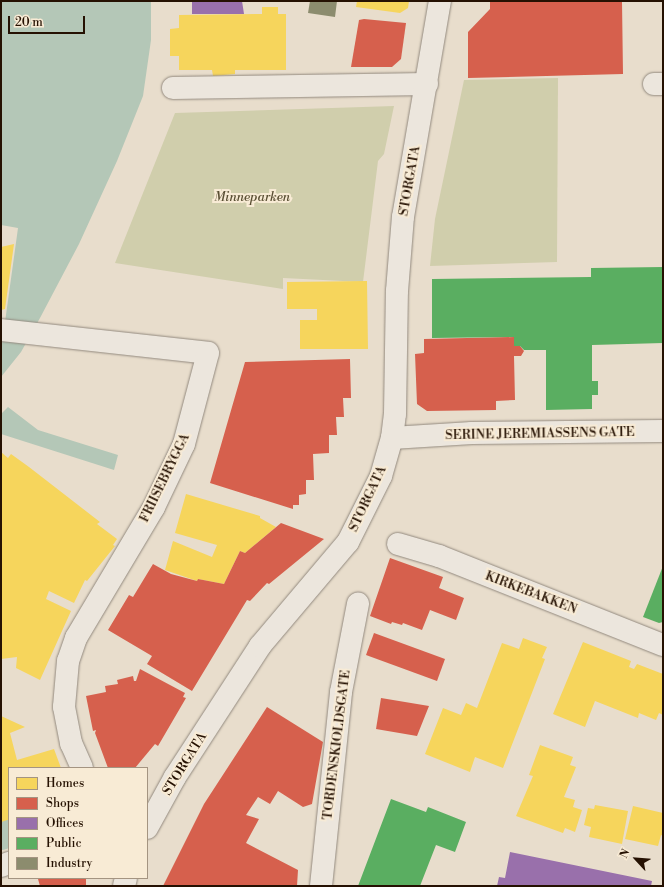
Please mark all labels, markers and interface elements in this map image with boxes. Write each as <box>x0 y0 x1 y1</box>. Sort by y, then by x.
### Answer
scale bar <box>10 8 87 34</box>
text: 20 m <box>15 15 43 30</box>
street label: STORGATA <box>396 145 424 217</box>
park label: Minneparken <box>214 189 290 205</box>
street label: SERINE JEREMIASSENS GATE <box>445 425 635 443</box>
street label: FRIISEBRYGGA <box>137 431 193 525</box>
street label: STORGATA <box>346 464 390 534</box>
street label: KIRKEBAKKEN <box>483 568 579 618</box>
street label: TORDENSKIOLDSGATE <box>320 669 354 821</box>
street label: STORGATA <box>160 730 210 798</box>
legend <box>8 767 148 879</box>
text: Homes <box>46 776 84 791</box>
text: Shops <box>46 796 79 811</box>
text: Offices <box>46 816 84 831</box>
text: Public <box>46 836 82 851</box>
north arrow <box>616 839 656 879</box>
text: N <box>617 847 633 861</box>
text: Industry <box>46 856 92 871</box>

